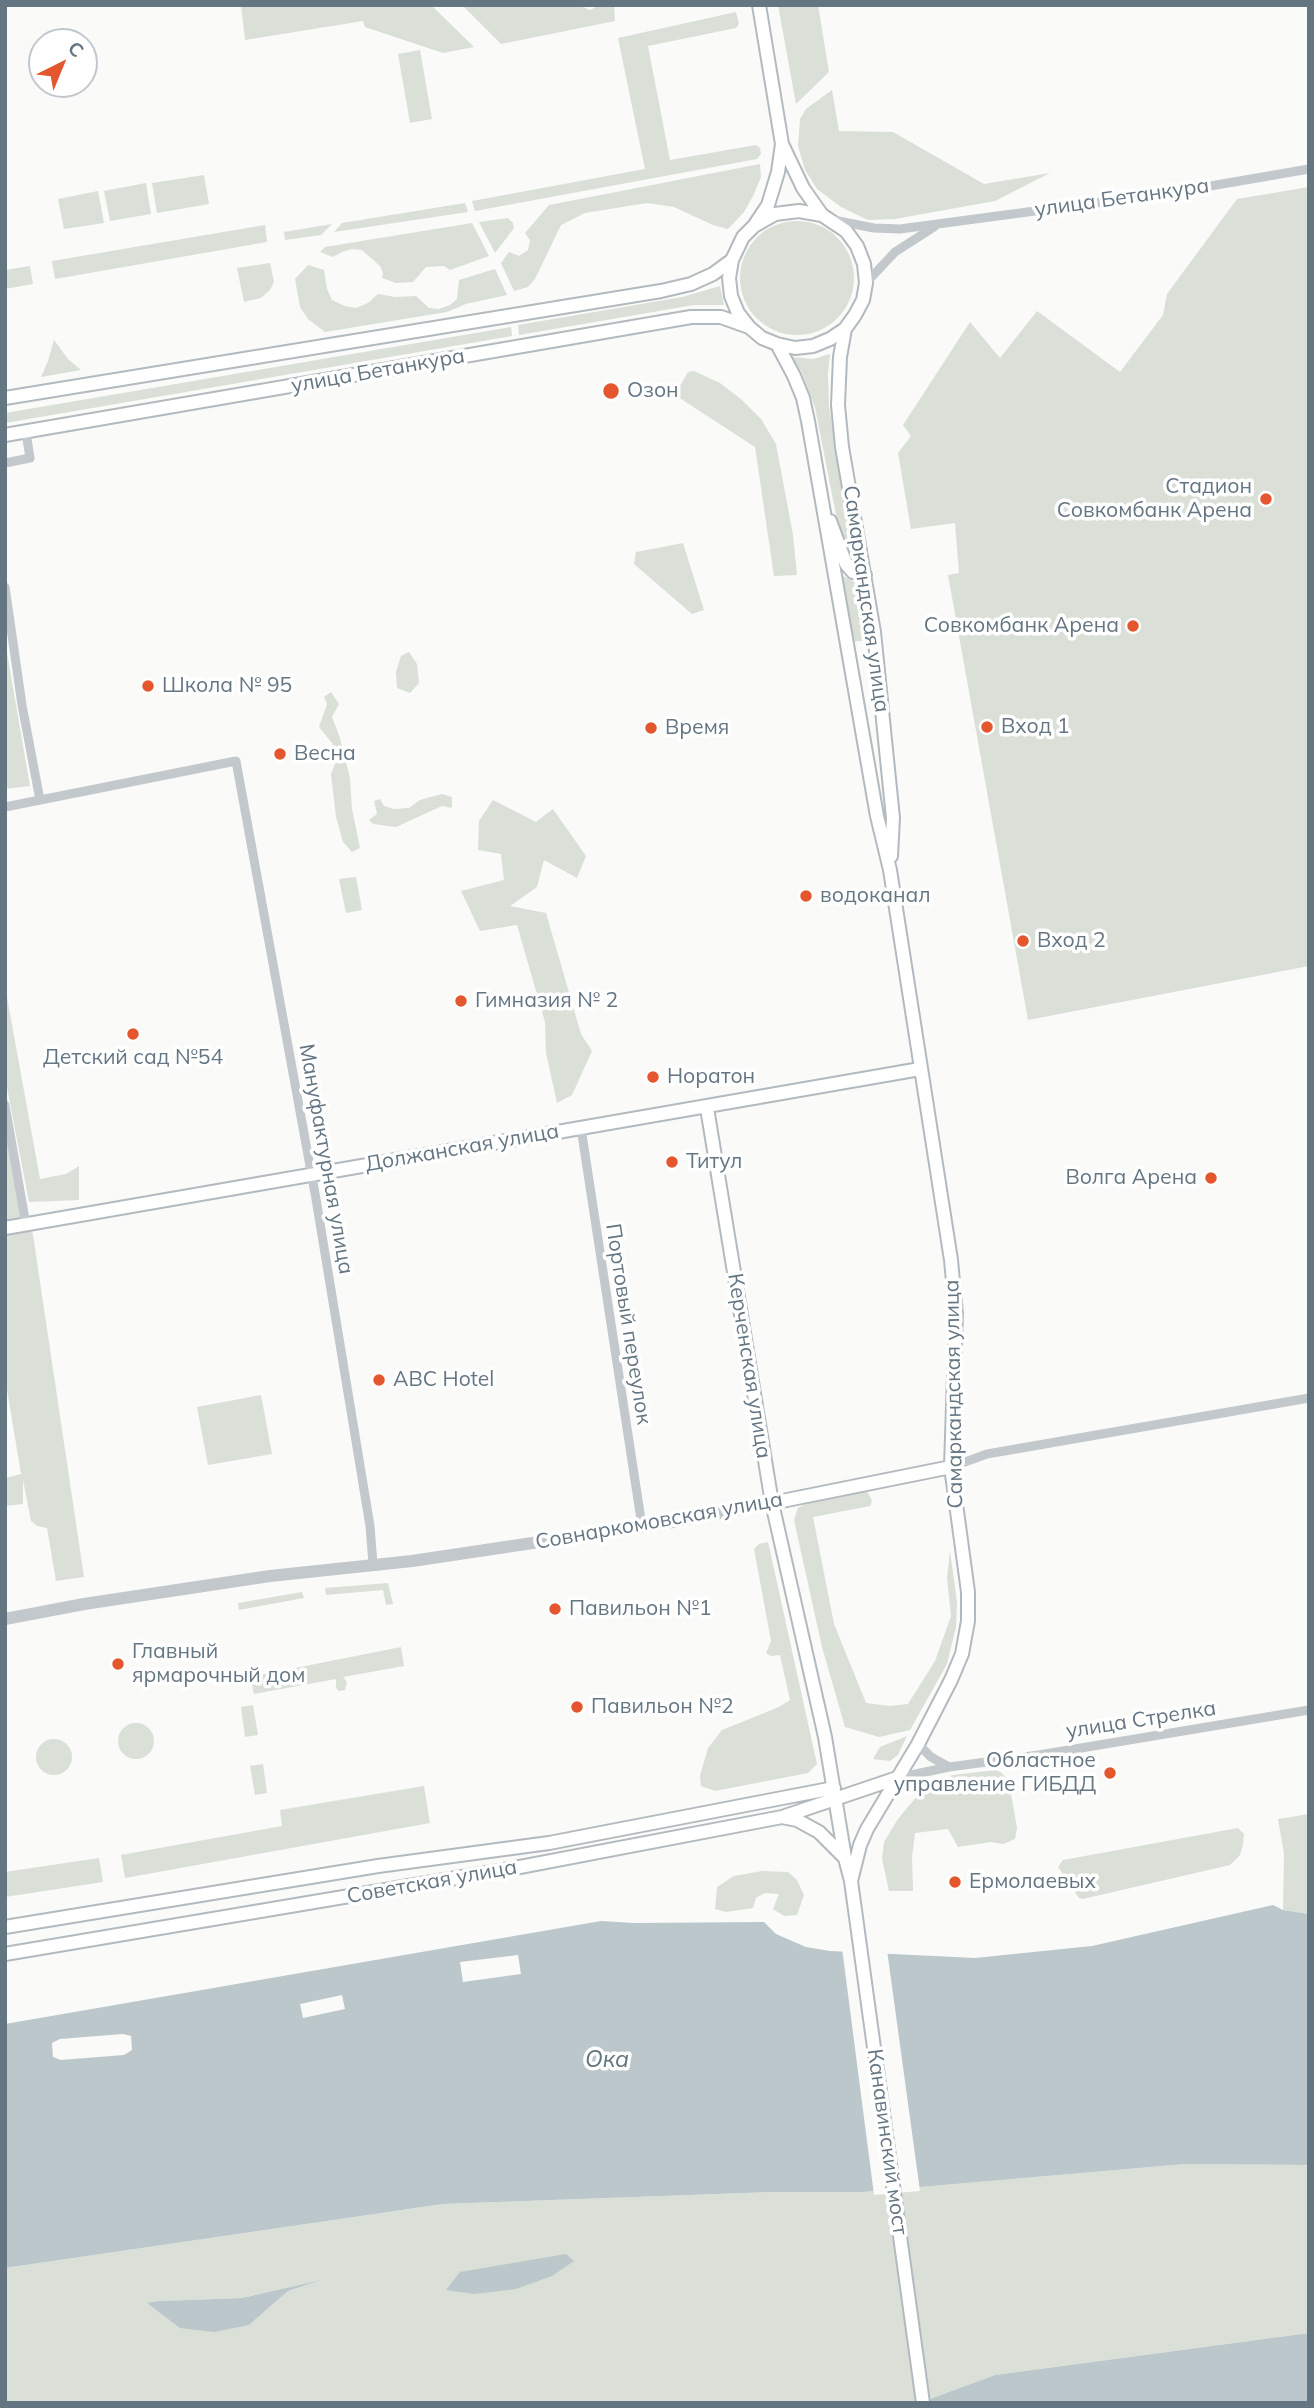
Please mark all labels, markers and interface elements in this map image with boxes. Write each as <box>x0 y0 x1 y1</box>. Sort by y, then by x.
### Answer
north arrow <box>28 28 98 98</box>
text: С <box>63 36 89 62</box>
street label: улица Бетанкура <box>1033 173 1211 223</box>
street label: улица Бетанкура <box>289 343 467 399</box>
place label: Озон <box>627 378 679 404</box>
marker: Озон <box>601 381 621 401</box>
place label: Стадион Совкомбанк Арена <box>1057 474 1252 524</box>
street label: Самаркандская улица <box>838 484 894 714</box>
marker: Стадион Совкомбанк Арена <box>1258 491 1274 507</box>
place label: Совкомбанк Арена <box>924 613 1119 639</box>
marker: Совкомбанк Арена <box>1125 618 1141 634</box>
place label: Школа № 95 <box>162 673 292 699</box>
marker: Школа № 95 <box>140 678 156 694</box>
place label: Вход 1 <box>1001 714 1070 740</box>
place label: Время <box>665 715 729 741</box>
marker: Вход 1 <box>979 719 995 735</box>
marker: Время <box>643 720 659 736</box>
place label: Весна <box>294 741 356 767</box>
marker: Весна <box>272 746 288 762</box>
place label: водоканал <box>820 883 931 909</box>
marker: водоканал <box>798 888 814 904</box>
place label: Вход 2 <box>1037 928 1106 954</box>
marker: Вход 2 <box>1015 933 1031 949</box>
place label: Гимназия № 2 <box>475 988 618 1014</box>
marker: Гимназия № 2 <box>453 993 469 1009</box>
marker: Детский сад №54 <box>125 1026 141 1042</box>
street label: Мануфактурная улица <box>293 1042 359 1276</box>
place label: Детский сад №54 <box>43 1045 223 1071</box>
place label: Норатон <box>667 1064 755 1090</box>
marker: Норатон <box>645 1069 661 1085</box>
street label: Должанская улица <box>363 1119 561 1177</box>
place label: Титул <box>686 1149 742 1175</box>
marker: Титул <box>664 1154 680 1170</box>
place label: Волга Арена <box>1066 1165 1197 1191</box>
marker: Волга Арена <box>1203 1170 1219 1186</box>
street label: Портовый переулок <box>600 1222 656 1426</box>
street label: Керченская улица <box>722 1272 776 1460</box>
street label: Самаркандская улица <box>939 1279 969 1509</box>
place label: ABC Hotel <box>393 1367 494 1393</box>
marker: ABC Hotel <box>371 1372 387 1388</box>
street label: Совнаркомовская улица <box>533 1487 785 1555</box>
place label: Павильон №1 <box>569 1596 712 1622</box>
marker: Павильон №1 <box>547 1601 563 1617</box>
place label: Главный ярмарочный дом <box>132 1639 305 1689</box>
marker: Главный ярмарочный дом <box>110 1656 126 1672</box>
place label: Павильон №2 <box>591 1694 734 1720</box>
street label: улица Стрелка <box>1064 1696 1218 1744</box>
marker: Павильон №2 <box>569 1699 585 1715</box>
place label: Областное управление ГИБДД <box>894 1748 1096 1798</box>
marker: Областное управление ГИБДД <box>1102 1765 1118 1781</box>
street label: Советская улица <box>345 1855 519 1909</box>
place label: Ермолаевых <box>969 1869 1096 1895</box>
marker: Ермолаевых <box>947 1874 963 1890</box>
water label: Ока <box>585 2046 629 2074</box>
street label: Канавинский мост <box>861 2047 913 2237</box>

